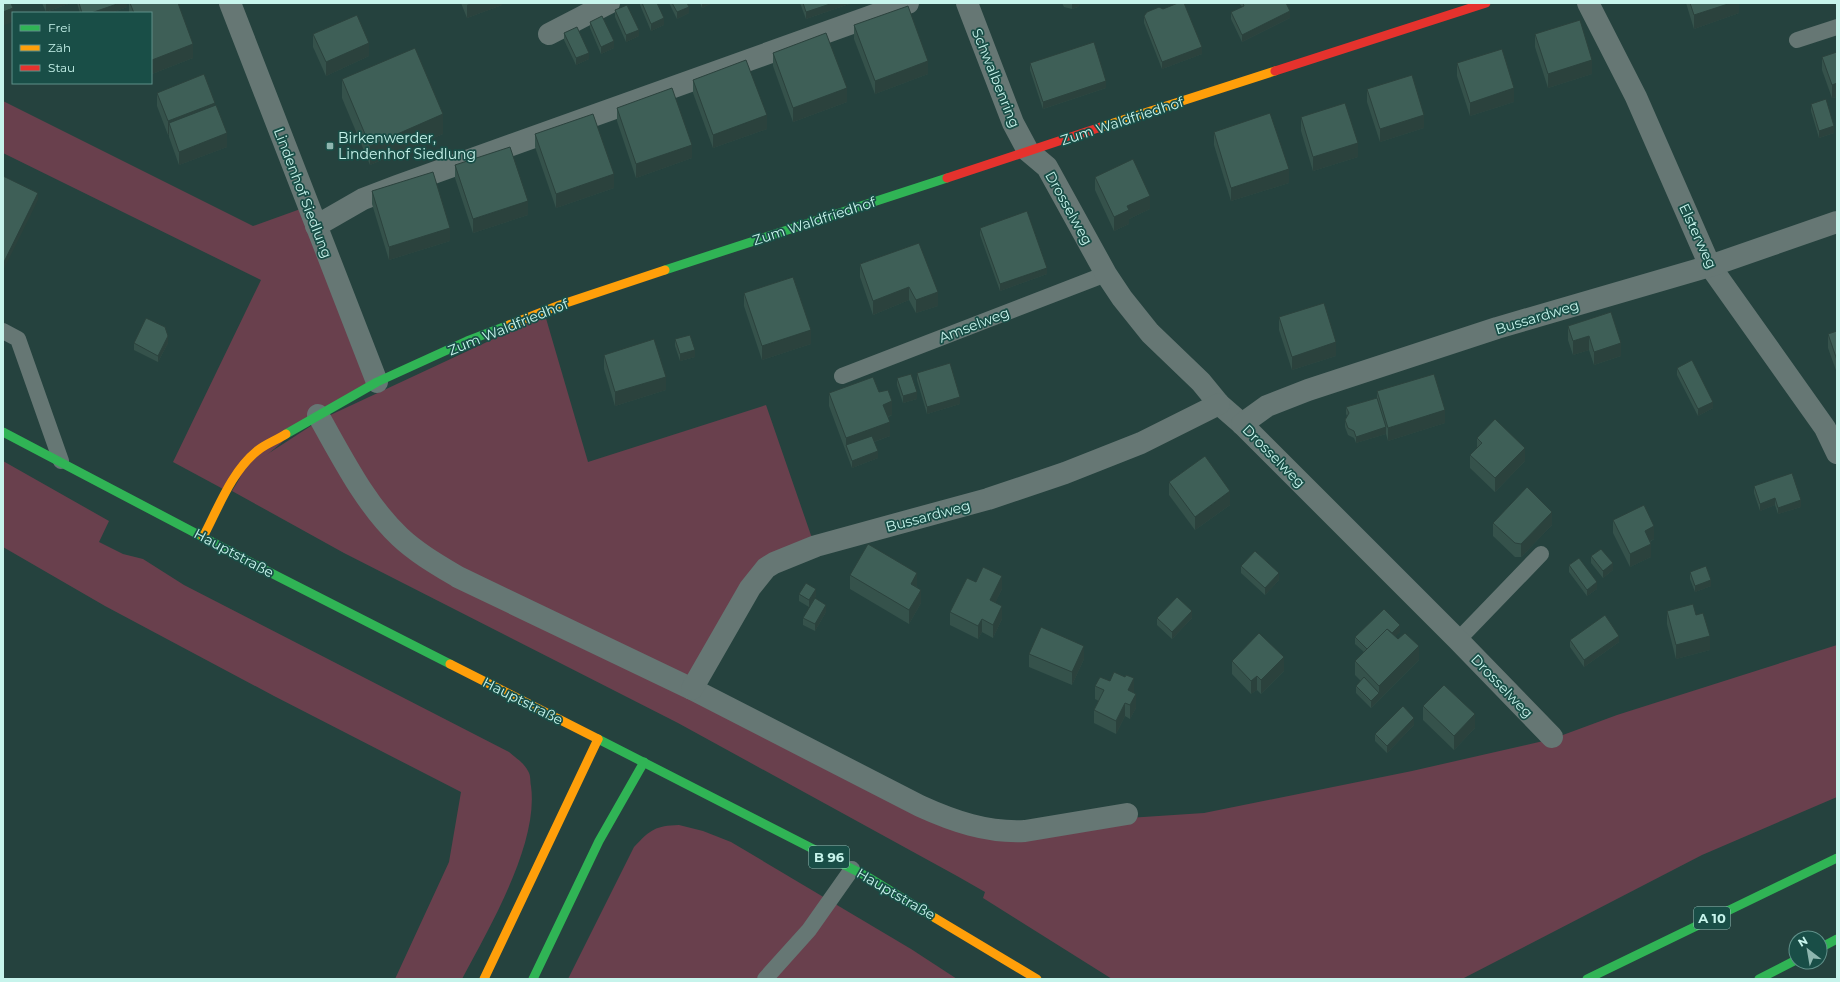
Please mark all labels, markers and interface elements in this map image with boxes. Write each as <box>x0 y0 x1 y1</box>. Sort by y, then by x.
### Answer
legend <box>12 12 152 84</box>
text: Frei <box>48 20 71 35</box>
street label: Schwalbenring <box>968 26 1024 130</box>
text: Zäh <box>48 40 71 55</box>
text: Stau <box>48 60 75 75</box>
street label: Zum Waldfriedhof <box>1058 92 1187 149</box>
street label: Lindenhof Siedlung <box>270 125 336 261</box>
place label: Birkenwerder, Lindenhof Siedlung <box>338 129 476 163</box>
marker: Birkenwerder, Lindenhof Siedlung <box>325 141 335 151</box>
street label: Drosselweg <box>1041 168 1097 248</box>
street label: Zum Waldfriedhof <box>750 192 879 249</box>
street label: Elsterweg <box>1675 201 1721 271</box>
street label: Zum Waldfriedhof <box>445 294 572 359</box>
street label: Bussardweg <box>1493 296 1581 338</box>
street label: Amselweg <box>936 303 1012 347</box>
street label: Drosselweg <box>1239 421 1309 491</box>
street label: Bussardweg <box>884 496 972 536</box>
street label: Hauptstraße <box>191 524 277 582</box>
street label: Drosselweg <box>1467 650 1537 722</box>
street label: Hauptstraße <box>480 673 566 729</box>
road number: B 96 <box>809 846 849 868</box>
street label: Hauptstraße <box>853 864 939 924</box>
road number: A 10 <box>1694 907 1730 929</box>
north arrow <box>1788 930 1828 970</box>
text: N <box>1795 933 1810 950</box>

